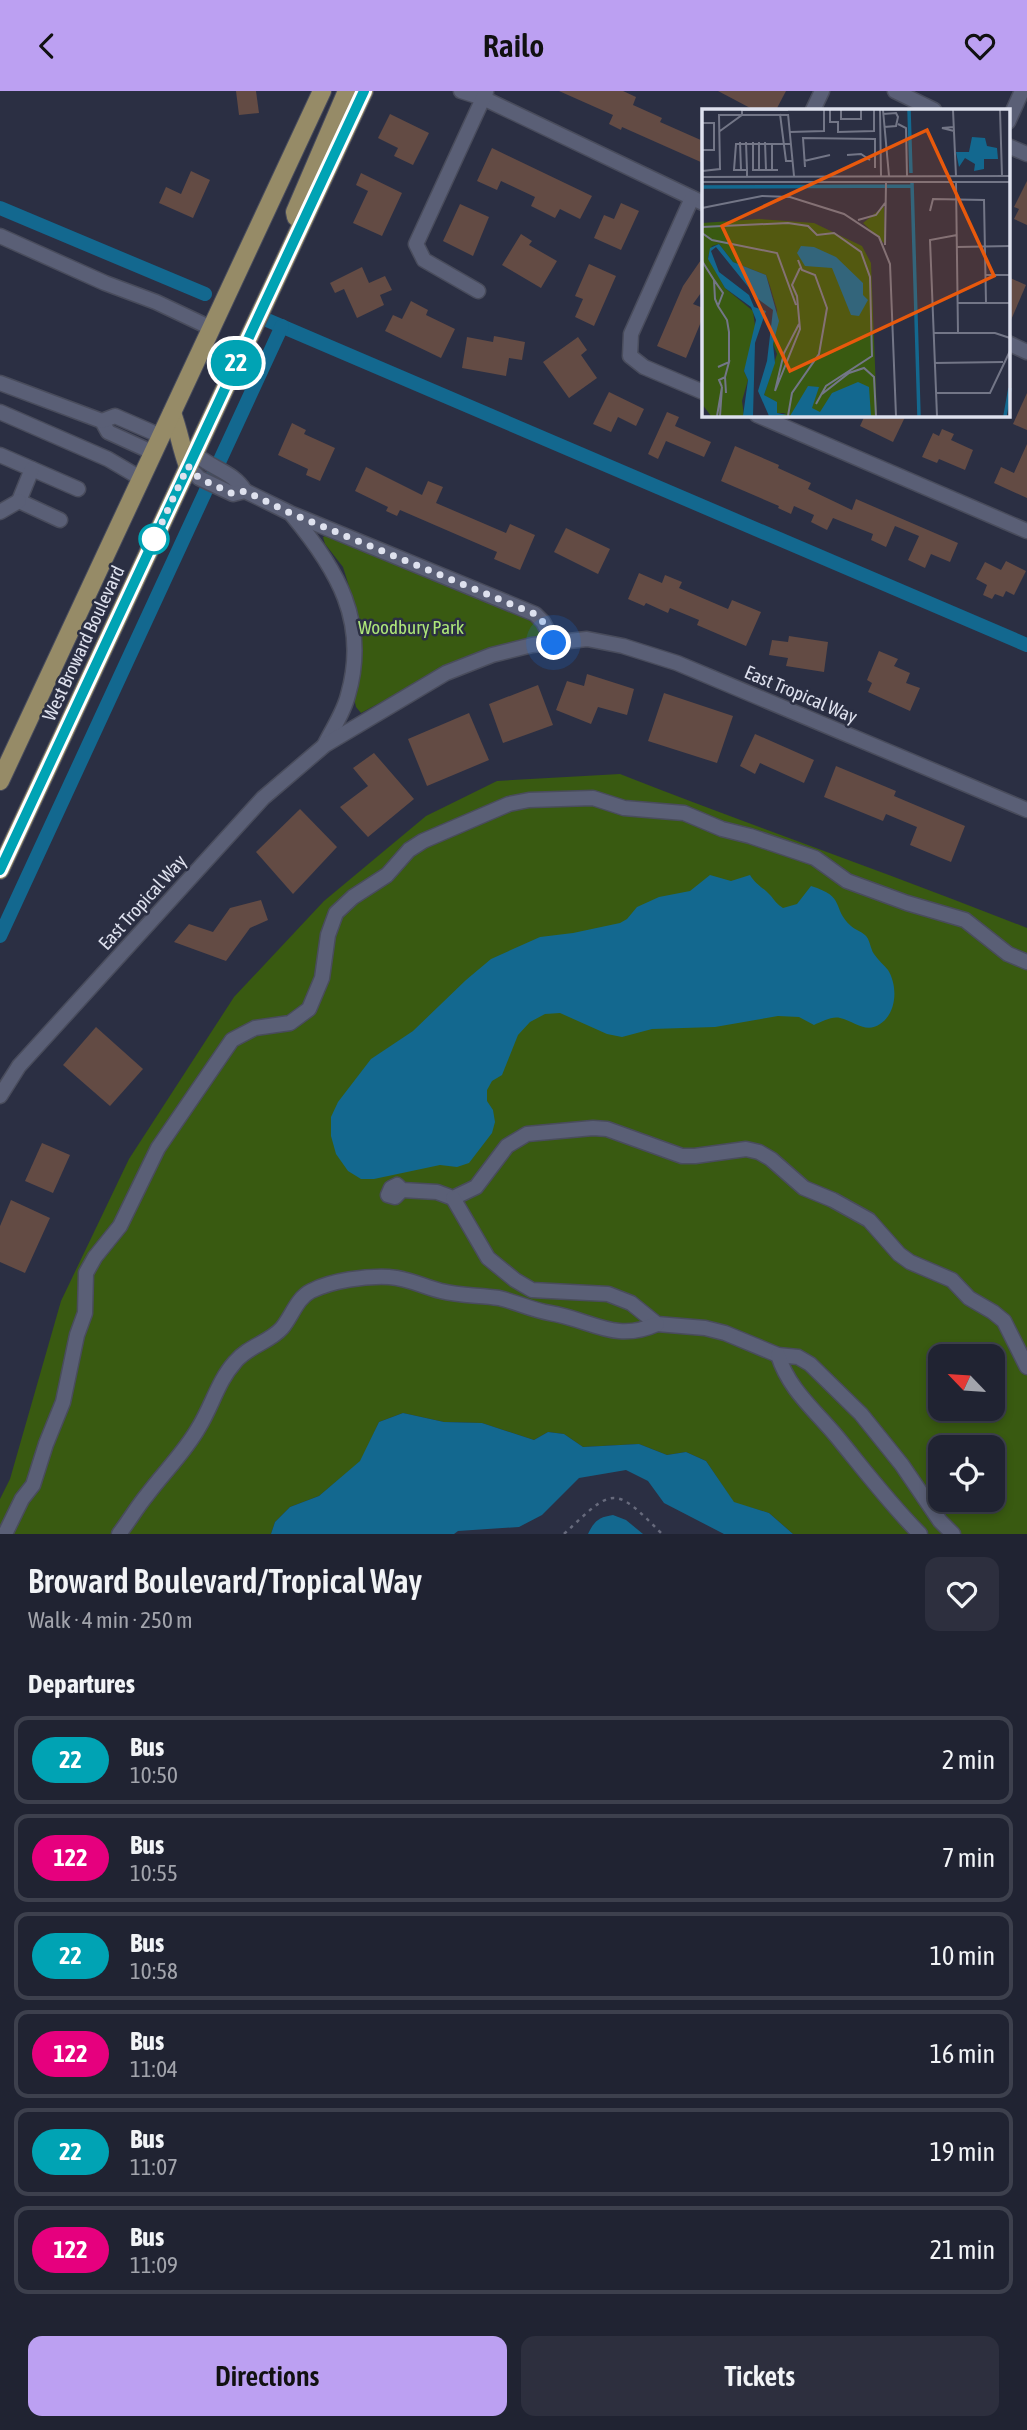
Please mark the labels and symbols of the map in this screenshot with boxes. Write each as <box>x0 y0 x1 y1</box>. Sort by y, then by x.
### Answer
inset map <box>702 109 1010 417</box>
line badge: 22 <box>204 340 268 386</box>
unlabelled marker <box>139 524 169 554</box>
street label: West Broward Boulevard <box>37 562 129 724</box>
park label: Woodbury Park <box>358 616 465 638</box>
your location <box>536 625 571 660</box>
street label: East Tropical Way <box>741 660 861 728</box>
street label: East Tropical Way <box>94 850 190 954</box>
north arrow <box>928 1344 1004 1421</box>

